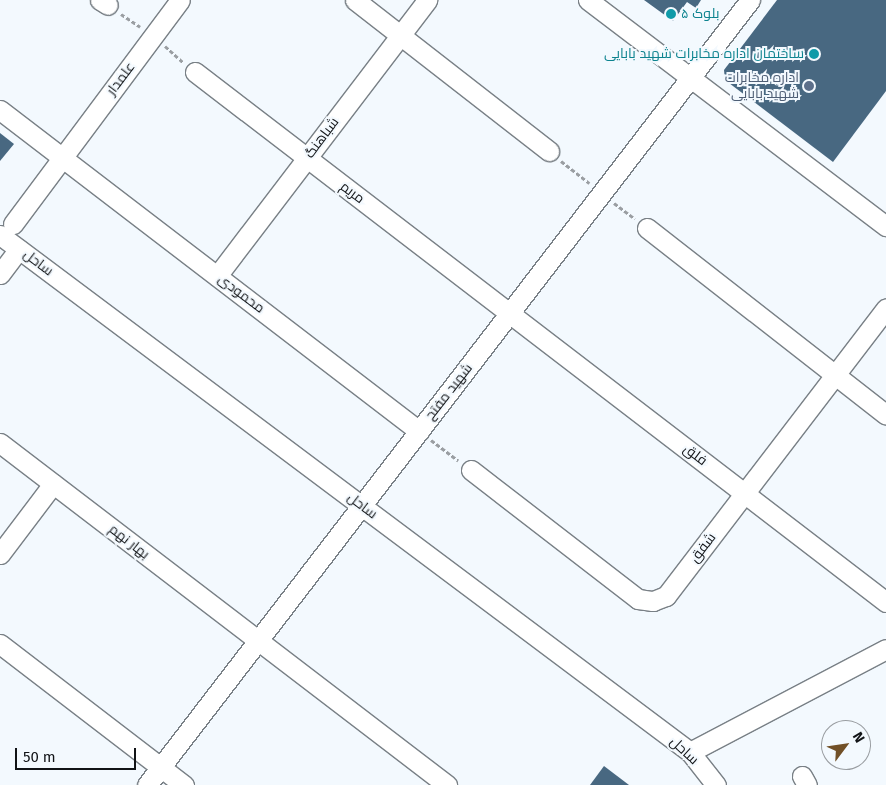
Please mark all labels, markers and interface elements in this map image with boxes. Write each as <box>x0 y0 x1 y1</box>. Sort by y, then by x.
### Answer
place label: بلوک ۵ <box>681 6 719 22</box>
marker: بلوک ۵ <box>665 8 677 20</box>
place label: ساختمان اداره مخابرات شهید بابایی <box>604 46 804 62</box>
marker: ساختمان اداره مخابرات شهید بابایی <box>808 48 820 60</box>
street label: علمدار <box>103 59 139 99</box>
place label: اداره مخابرات شهید بابایی <box>725 70 799 102</box>
marker: اداره مخابرات شهید بابایی <box>803 80 815 92</box>
street label: شباهنگ <box>301 114 343 162</box>
street label: مریم <box>337 178 367 208</box>
street label: ساحل <box>20 246 56 280</box>
street label: محمودی <box>214 271 268 317</box>
street label: شهید مفتح <box>422 360 476 424</box>
street label: فلق <box>680 441 710 469</box>
street label: ساحل <box>344 489 380 523</box>
street label: بهار نهم <box>105 521 153 563</box>
street label: شفق <box>686 530 720 566</box>
north arrow <box>821 720 871 770</box>
text: N <box>849 729 868 746</box>
street label: ساحل <box>666 734 702 768</box>
scale bar <box>18 738 139 770</box>
text: 50 m <box>23 748 56 766</box>

